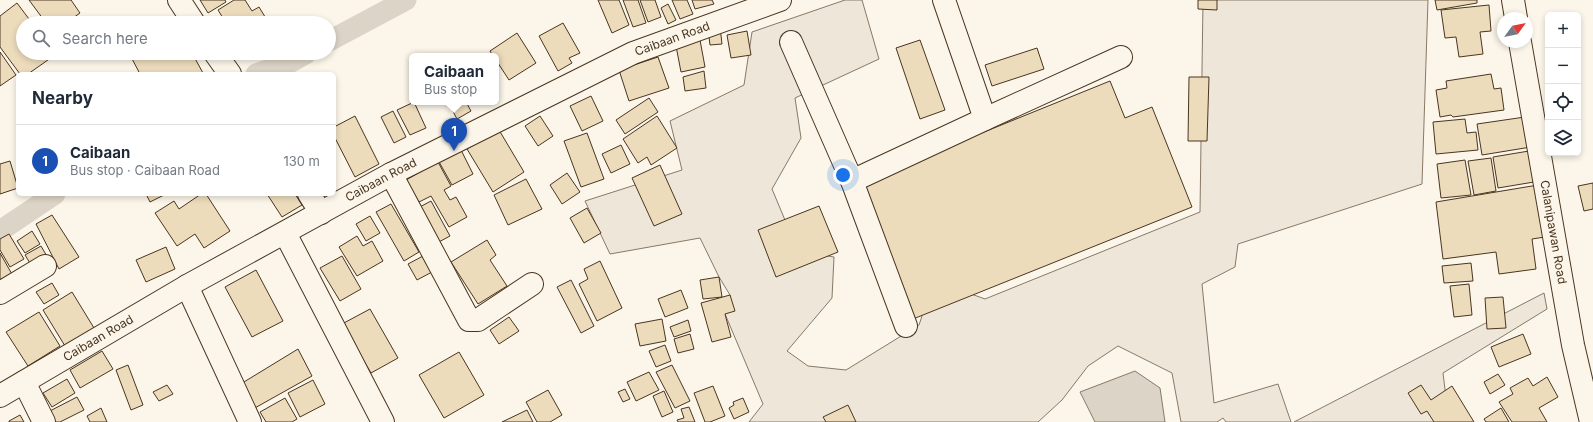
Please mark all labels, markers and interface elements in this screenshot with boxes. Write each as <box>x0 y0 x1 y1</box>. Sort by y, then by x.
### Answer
north arrow <box>1497 12 1533 48</box>
map controls <box>1545 12 1581 156</box>
button: + <box>1545 12 1581 48</box>
search box <box>16 16 336 60</box>
street label: Caibaan Road <box>632 18 712 59</box>
icon: search <box>30 27 52 49</box>
text: Search here <box>62 29 148 48</box>
button: − <box>1545 48 1581 84</box>
popup <box>409 53 499 105</box>
text: Caibaan <box>424 62 484 81</box>
text: Bus stop <box>424 81 477 97</box>
button: locate <box>1545 84 1581 120</box>
text: Nearby <box>32 88 93 108</box>
pin: 1 <box>441 118 467 151</box>
button: layers <box>1545 120 1581 156</box>
text: Caibaan <box>70 143 130 162</box>
text: 1 <box>42 153 48 169</box>
text: 130 m <box>283 153 320 169</box>
street label: Caibaan Road <box>342 154 419 205</box>
text: Bus stop · Caibaan Road <box>70 162 220 178</box>
your location <box>833 165 853 185</box>
street label: Calanipawan Road <box>1537 179 1570 285</box>
street label: Caibaan Road <box>60 311 136 364</box>

